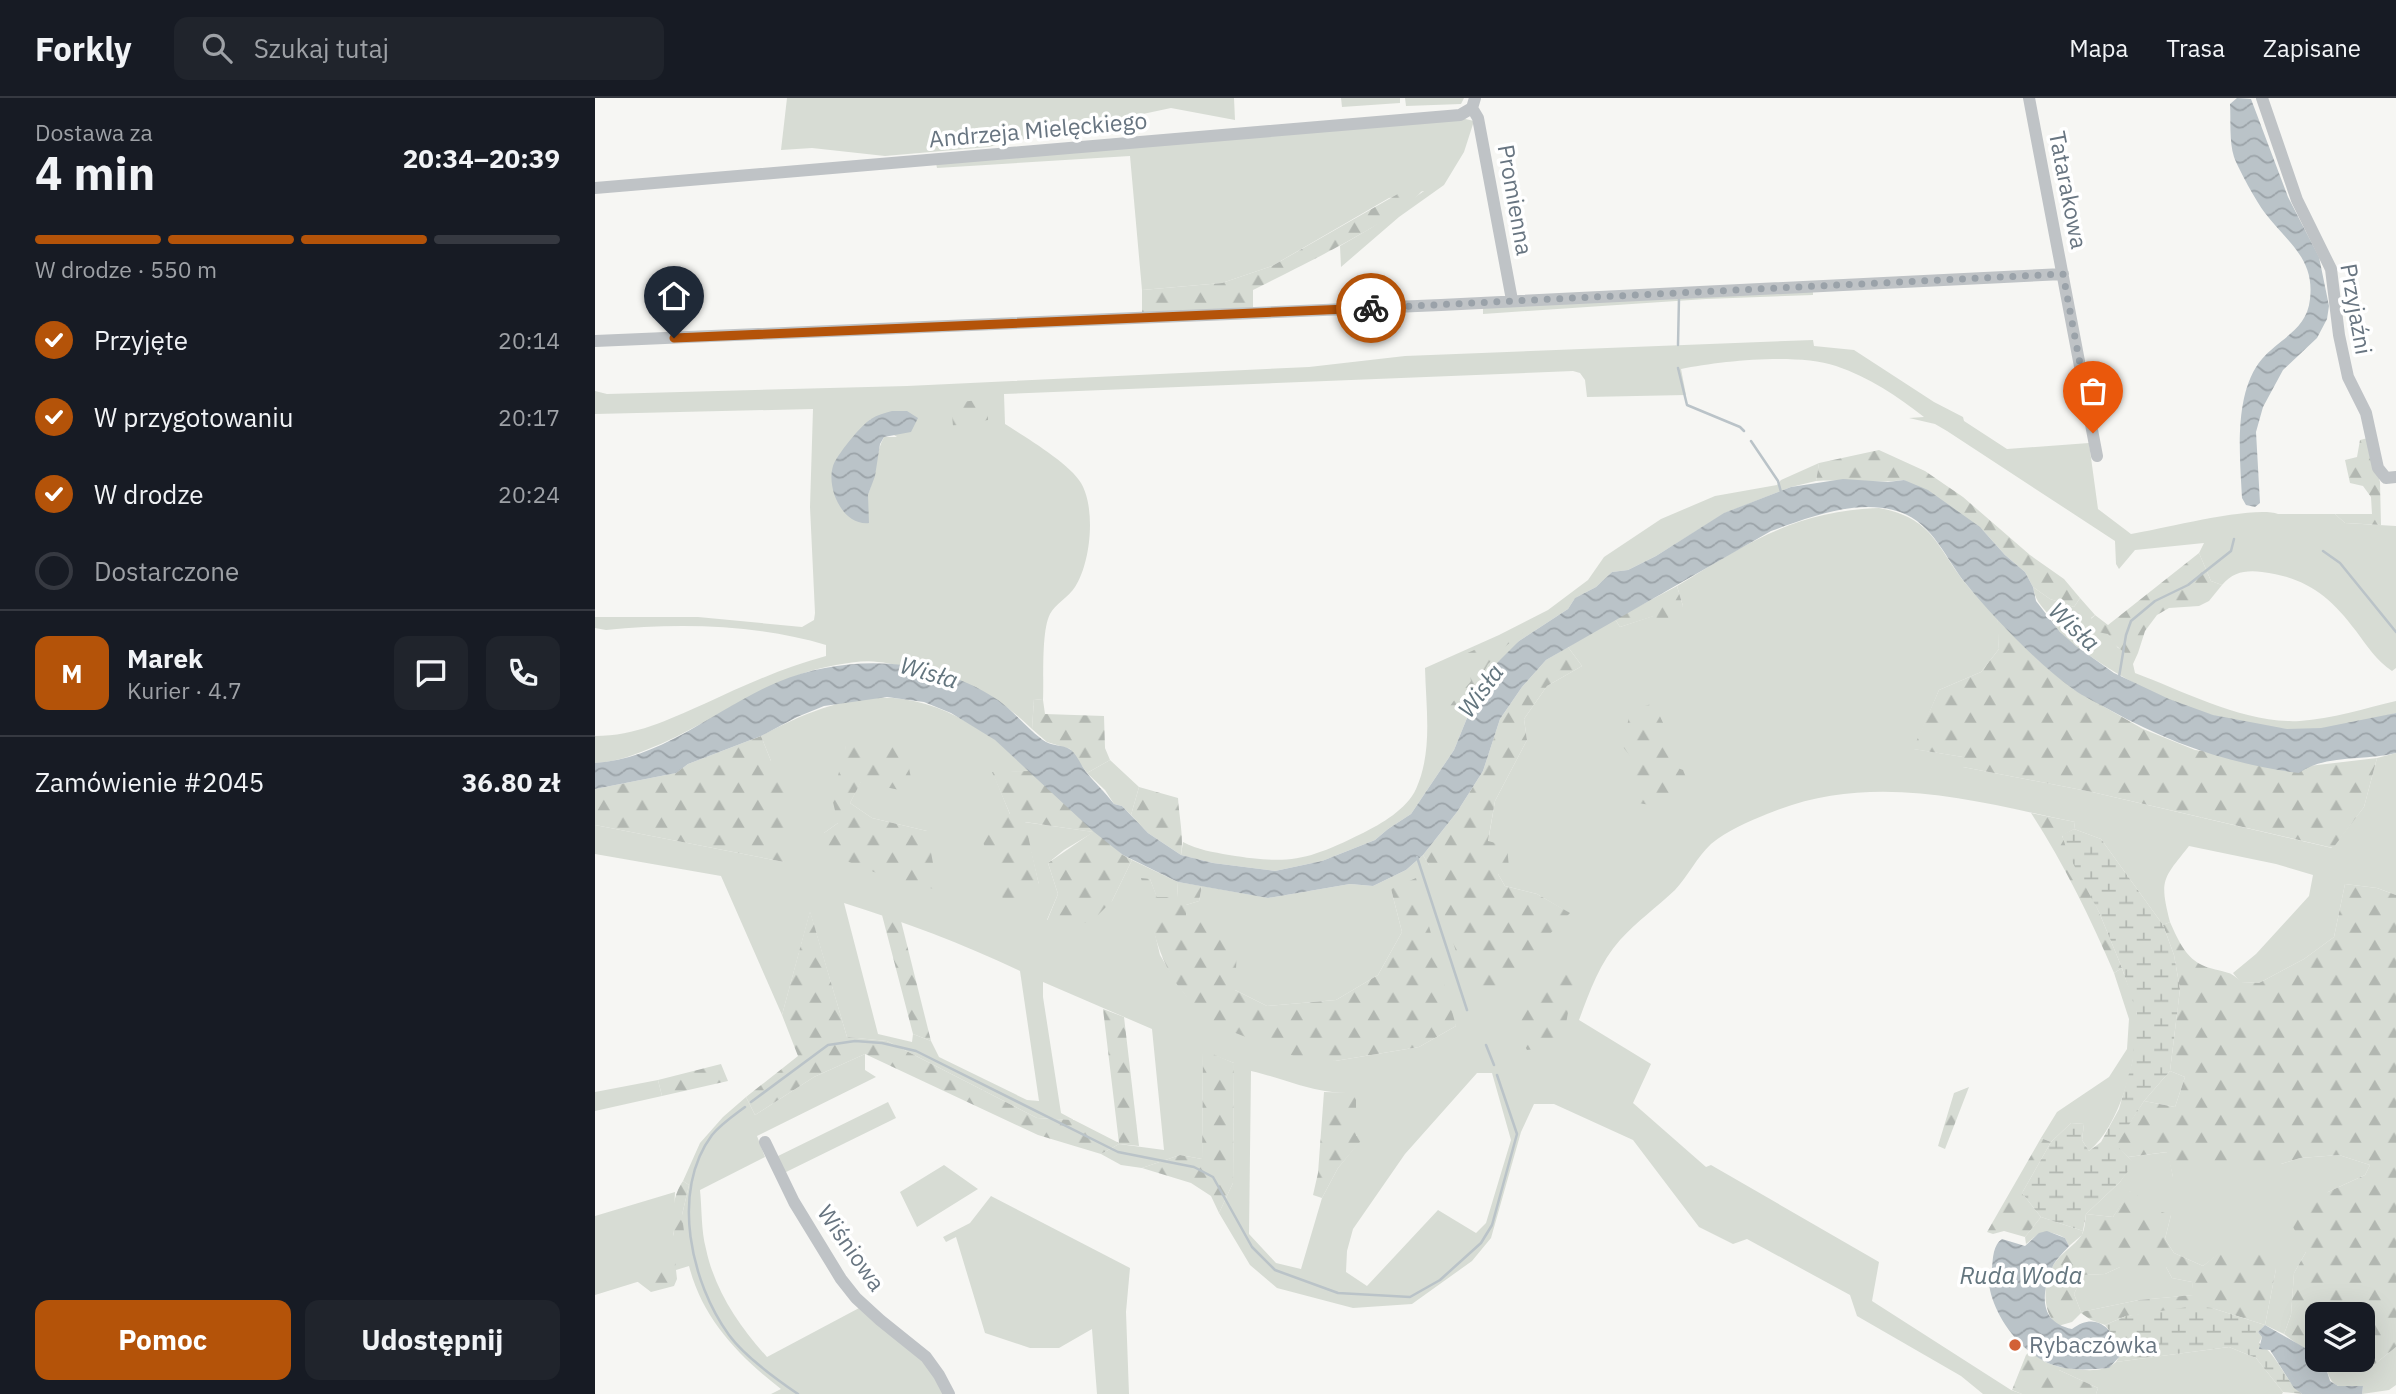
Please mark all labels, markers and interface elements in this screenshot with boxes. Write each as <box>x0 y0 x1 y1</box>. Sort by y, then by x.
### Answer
search box <box>174 17 664 80</box>
text: Forkly <box>35 27 132 70</box>
icon: search <box>198 29 236 67</box>
text: Szukaj tutaj <box>254 31 389 65</box>
text: Mapa <box>2069 32 2128 64</box>
text: Trasa <box>2166 32 2225 64</box>
text: Zapisane <box>2263 32 2361 64</box>
street label: Andrzeja Mielęckiego <box>928 105 1148 153</box>
text: Dostawa za <box>35 117 153 147</box>
street label: Tatarakowa <box>2043 129 2095 251</box>
text: 20:34–20:39 <box>403 141 560 175</box>
street label: Promienna <box>1492 142 1540 257</box>
text: 4 min <box>35 143 155 203</box>
text: W drodze · 550 m <box>35 254 217 284</box>
street label: Przyjaźni <box>2334 261 2380 357</box>
pin <box>644 266 704 338</box>
courier <box>1336 273 1406 343</box>
icon: home <box>655 277 693 315</box>
icon: bike <box>1352 289 1390 327</box>
icon: check <box>35 321 73 359</box>
text: Przyjęte <box>94 323 188 357</box>
text: 20:14 <box>498 325 560 355</box>
pin <box>2063 361 2123 433</box>
icon: bag <box>2074 372 2112 410</box>
icon: check <box>35 398 73 436</box>
text: W przygotowaniu <box>94 400 293 434</box>
text: 20:17 <box>498 402 560 432</box>
icon: check <box>35 475 73 513</box>
text: W drodze <box>94 477 204 511</box>
text: 20:24 <box>498 479 560 509</box>
text: Dostarczone <box>94 554 239 588</box>
water label: Wisła <box>2042 595 2107 658</box>
button: chat <box>394 636 468 710</box>
button: phone <box>486 636 560 710</box>
text: Marek <box>127 641 203 675</box>
water label: Wisła <box>897 649 962 696</box>
text: M <box>61 656 83 690</box>
water label: Wisła <box>1450 657 1510 724</box>
text: Kurier · 4.7 <box>127 675 242 705</box>
text: Zamówienie #2045 <box>35 765 264 799</box>
text: 36.80 zł <box>462 765 560 799</box>
street label: Wiśniowa <box>811 1198 892 1296</box>
water label: Ruda Woda <box>1959 1259 2083 1291</box>
button: Pomoc <box>35 1300 291 1380</box>
button: Udostępnij <box>305 1300 560 1380</box>
map controls <box>2305 1302 2375 1372</box>
button: layers <box>2305 1302 2375 1372</box>
place label: Rybaczówka <box>2029 1329 2157 1359</box>
marker: Rybaczówka <box>2007 1337 2023 1353</box>

